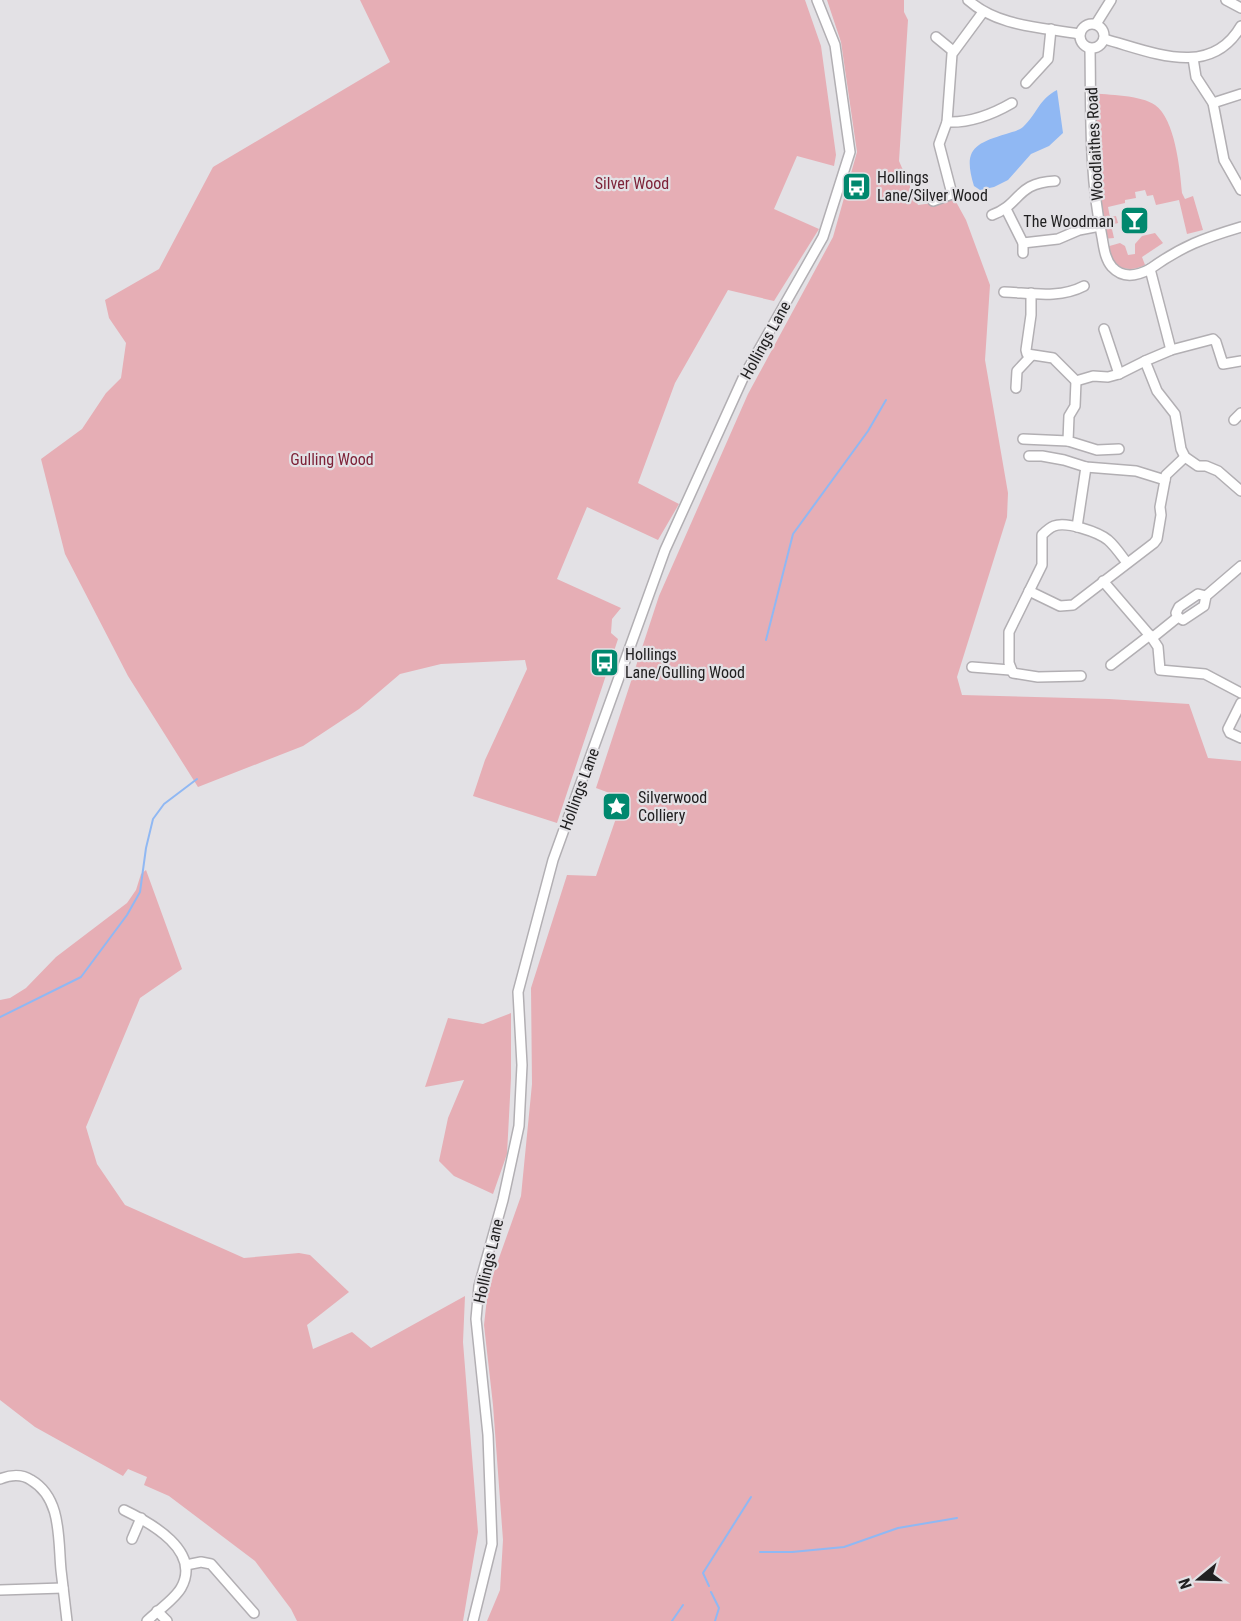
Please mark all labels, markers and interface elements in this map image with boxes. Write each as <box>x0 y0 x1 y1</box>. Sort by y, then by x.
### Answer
street label: Woodlaithes Road <box>1082 87 1107 201</box>
place label: Hollings Lane/Silver Wood <box>877 168 988 205</box>
bus stop icon: Hollings Lane/Silver Wood <box>840 170 872 202</box>
park label: Silver Wood <box>595 174 669 193</box>
bar icon: The Woodman <box>1119 205 1151 237</box>
place label: The Woodman <box>1023 212 1114 231</box>
street label: Hollings Lane <box>736 298 795 383</box>
park label: Gulling Wood <box>290 450 374 469</box>
place label: Hollings Lane/Gulling Wood <box>625 645 745 682</box>
bus stop icon: Hollings Lane/Gulling Wood <box>588 647 620 679</box>
street label: Hollings Lane <box>556 745 603 833</box>
place label: Silverwood Colliery <box>638 788 707 825</box>
place icon: Silverwood Colliery <box>601 790 633 822</box>
street label: Hollings Lane <box>470 1217 507 1305</box>
north arrow <box>1169 1549 1229 1609</box>
text: N <box>1175 1576 1196 1591</box>

